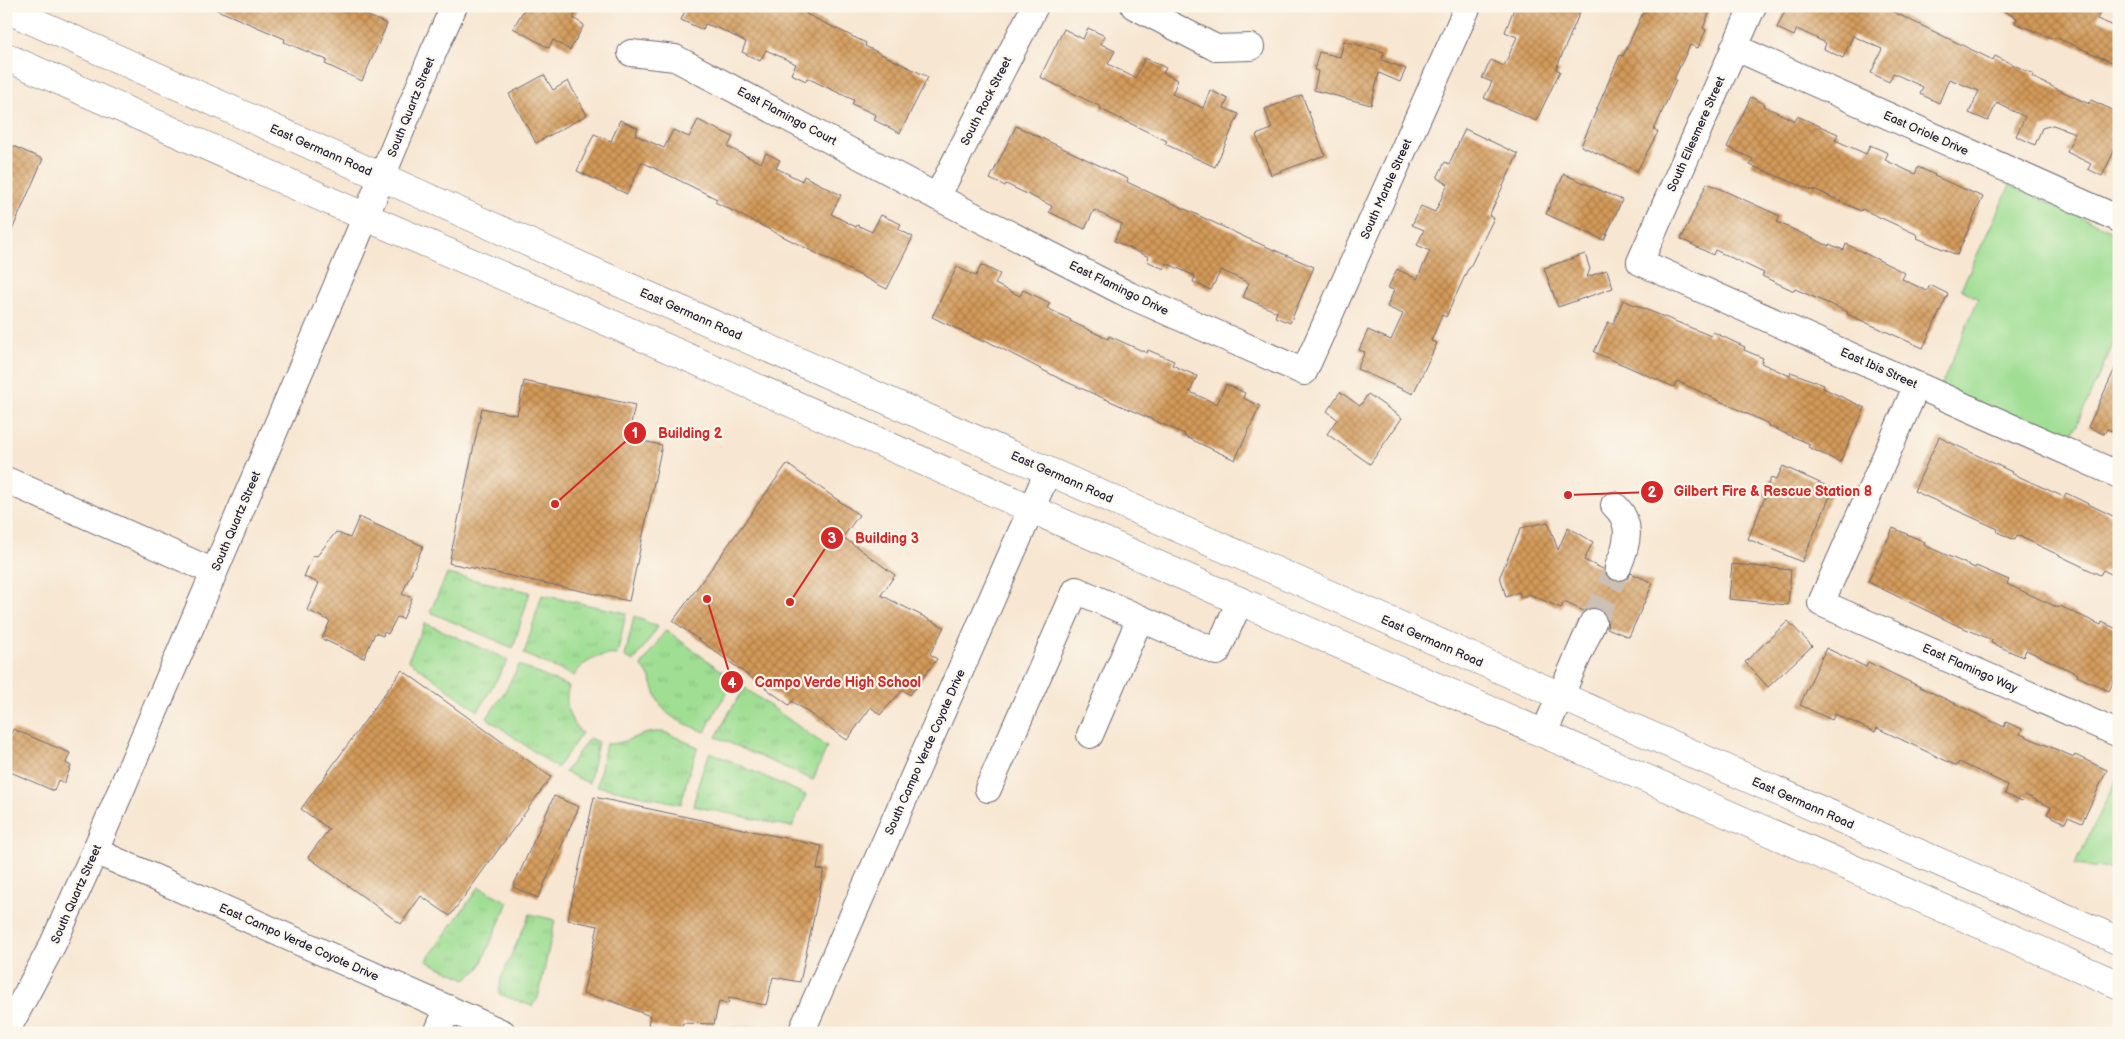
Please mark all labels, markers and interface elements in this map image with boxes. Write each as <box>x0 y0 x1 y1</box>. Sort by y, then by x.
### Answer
street label: South Rock Street <box>958 54 1015 148</box>
street label: South Quartz Street <box>384 55 439 160</box>
street label: South Ellesmere Street <box>1664 74 1729 194</box>
street label: East Flamingo Court <box>734 84 839 149</box>
street label: East Oriole Drive <box>1881 108 1971 159</box>
street label: East Germann Road <box>267 121 374 180</box>
street label: South Marble Street <box>1358 136 1415 242</box>
street label: East Flamingo Drive <box>1067 258 1171 319</box>
street label: East Germann Road <box>637 285 744 344</box>
street label: East Ibis Street <box>1838 345 1920 392</box>
callout: Building 2 <box>623 418 732 447</box>
text: 1 <box>632 424 638 443</box>
text: Building 2 <box>658 425 723 442</box>
street label: East Germann Road <box>1008 448 1115 507</box>
street label: South Quartz Street <box>209 469 264 573</box>
callout: Gilbert Fire & Rescue Station 8 <box>1639 477 1883 506</box>
text: 2 <box>1648 483 1657 502</box>
text: Gilbert Fire & Rescue Station 8 <box>1674 483 1872 500</box>
callout: Building 3 <box>820 523 929 552</box>
text: 3 <box>828 529 837 548</box>
text: Building 3 <box>855 530 919 547</box>
street label: East Germann Road <box>1378 612 1485 671</box>
street label: East Flamingo Way <box>1920 641 2020 696</box>
street label: South Campo Verde Coyote Drive <box>882 667 969 837</box>
callout: Campo Verde High School <box>720 668 931 697</box>
text: 4 <box>728 674 737 693</box>
text: Campo Verde High School <box>755 674 921 691</box>
street label: East Germann Road <box>1749 774 1856 833</box>
street label: South Quartz Street <box>48 842 105 946</box>
street label: East Campo Verde Coyote Drive <box>217 900 381 985</box>

